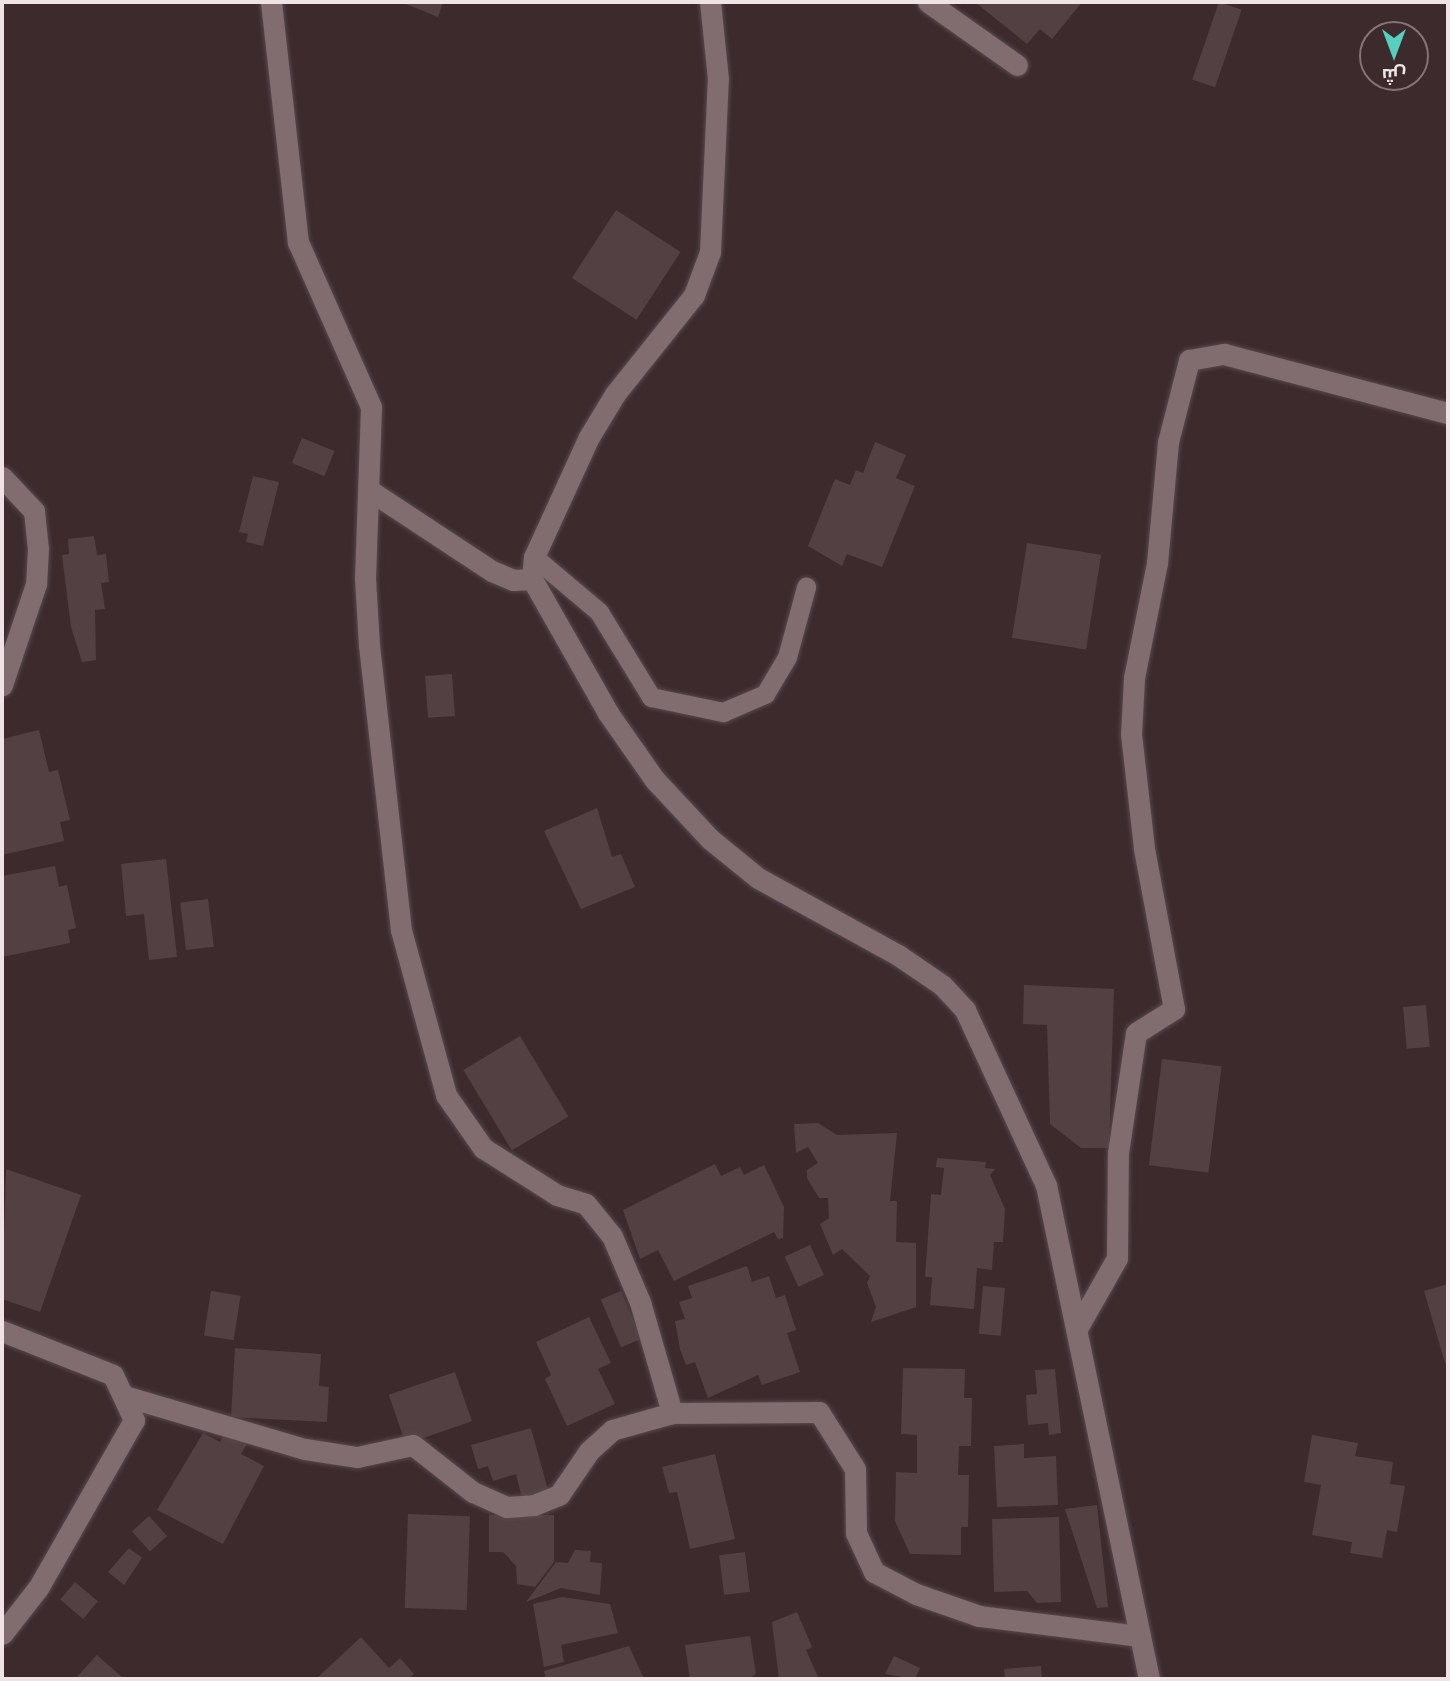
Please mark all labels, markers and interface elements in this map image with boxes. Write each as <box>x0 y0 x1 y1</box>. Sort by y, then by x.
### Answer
north arrow <box>1359 21 1429 91</box>
text: ش <box>1382 64 1406 87</box>

